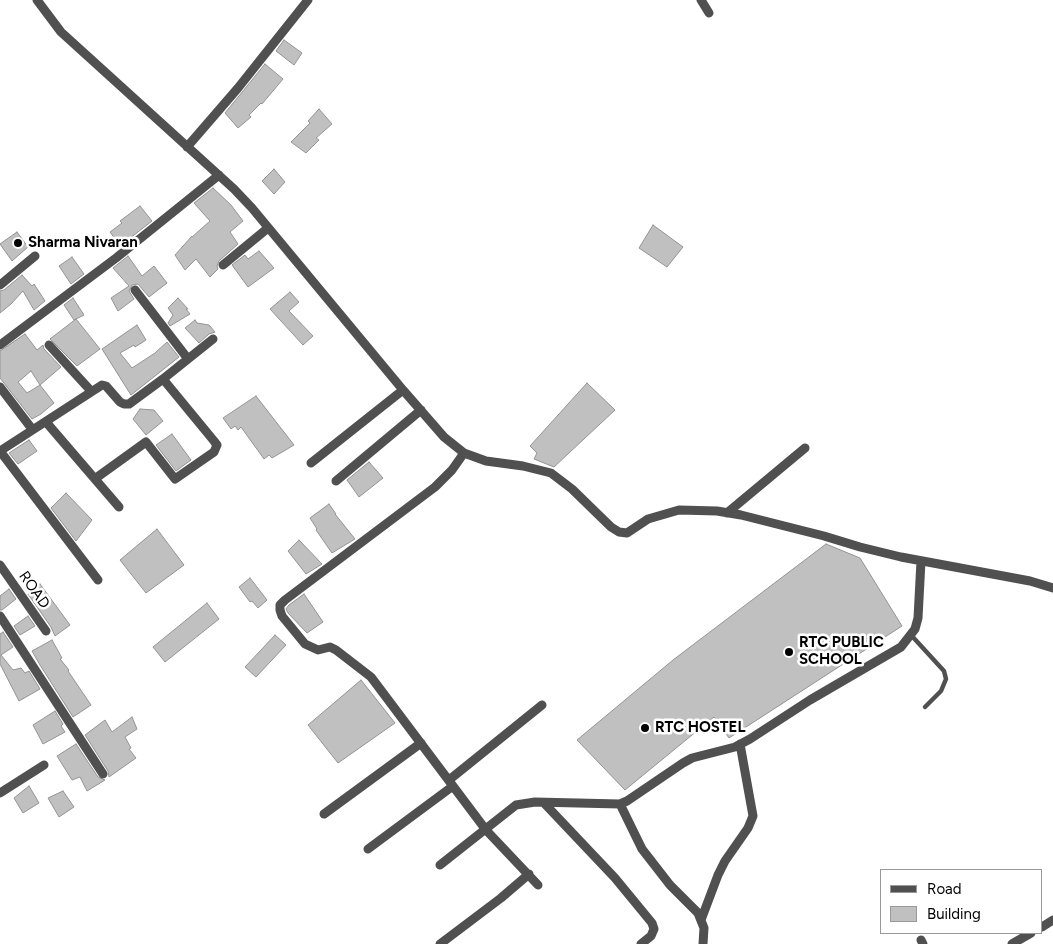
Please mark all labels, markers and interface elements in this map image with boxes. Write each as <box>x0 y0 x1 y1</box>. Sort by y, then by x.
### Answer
place label: Sharma Nivaran <box>28 234 138 252</box>
marker: Sharma Nivaran <box>12 237 24 249</box>
street label: ROAD <box>15 568 53 612</box>
place label: RTC PUBLIC SCHOOL <box>799 634 884 669</box>
marker: RTC PUBLIC SCHOOL <box>783 646 795 658</box>
place label: RTC HOSTEL <box>655 719 746 737</box>
marker: RTC HOSTEL <box>639 722 651 734</box>
legend <box>880 869 1043 934</box>
text: Road <box>927 880 962 898</box>
text: Building <box>927 905 981 923</box>

